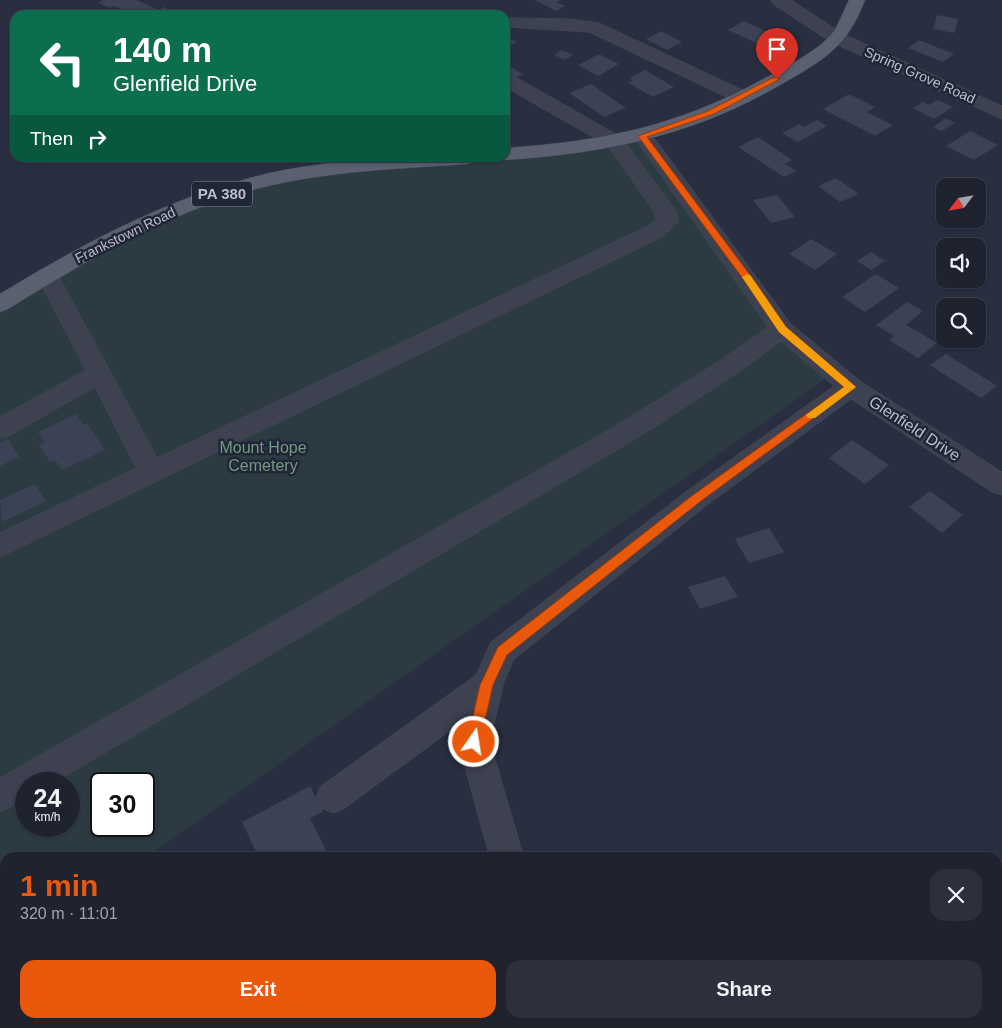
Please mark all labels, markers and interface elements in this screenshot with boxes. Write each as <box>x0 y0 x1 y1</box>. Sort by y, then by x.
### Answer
pin <box>756 28 798 79</box>
icon: left <box>30 30 95 95</box>
text: 140 m <box>113 30 212 69</box>
icon: arrive <box>763 35 791 63</box>
street label: Spring Grove Road <box>862 43 978 107</box>
text: Glenfield Drive <box>113 71 257 96</box>
icon: right <box>83 125 111 153</box>
text: Then <box>30 128 73 149</box>
north arrow <box>936 178 986 228</box>
map controls <box>936 178 986 348</box>
road number: PA 380 <box>192 182 252 206</box>
street label: Frankstown Road <box>72 204 178 266</box>
button: sound <box>936 238 986 288</box>
button: search <box>936 298 986 348</box>
street label: Glenfield Drive <box>866 393 963 464</box>
park label: Mount Hope Cemetery <box>219 439 307 474</box>
position arrow <box>447 715 499 767</box>
speed limit sign: 30 <box>90 772 155 837</box>
text: 24 <box>34 784 61 812</box>
text: km/h <box>34 810 61 824</box>
text: 1 min <box>20 869 98 902</box>
button: close <box>930 869 982 921</box>
text: 320 m · 11:01 <box>20 905 118 922</box>
button: Exit <box>20 960 496 1018</box>
button: Share <box>506 960 982 1018</box>

